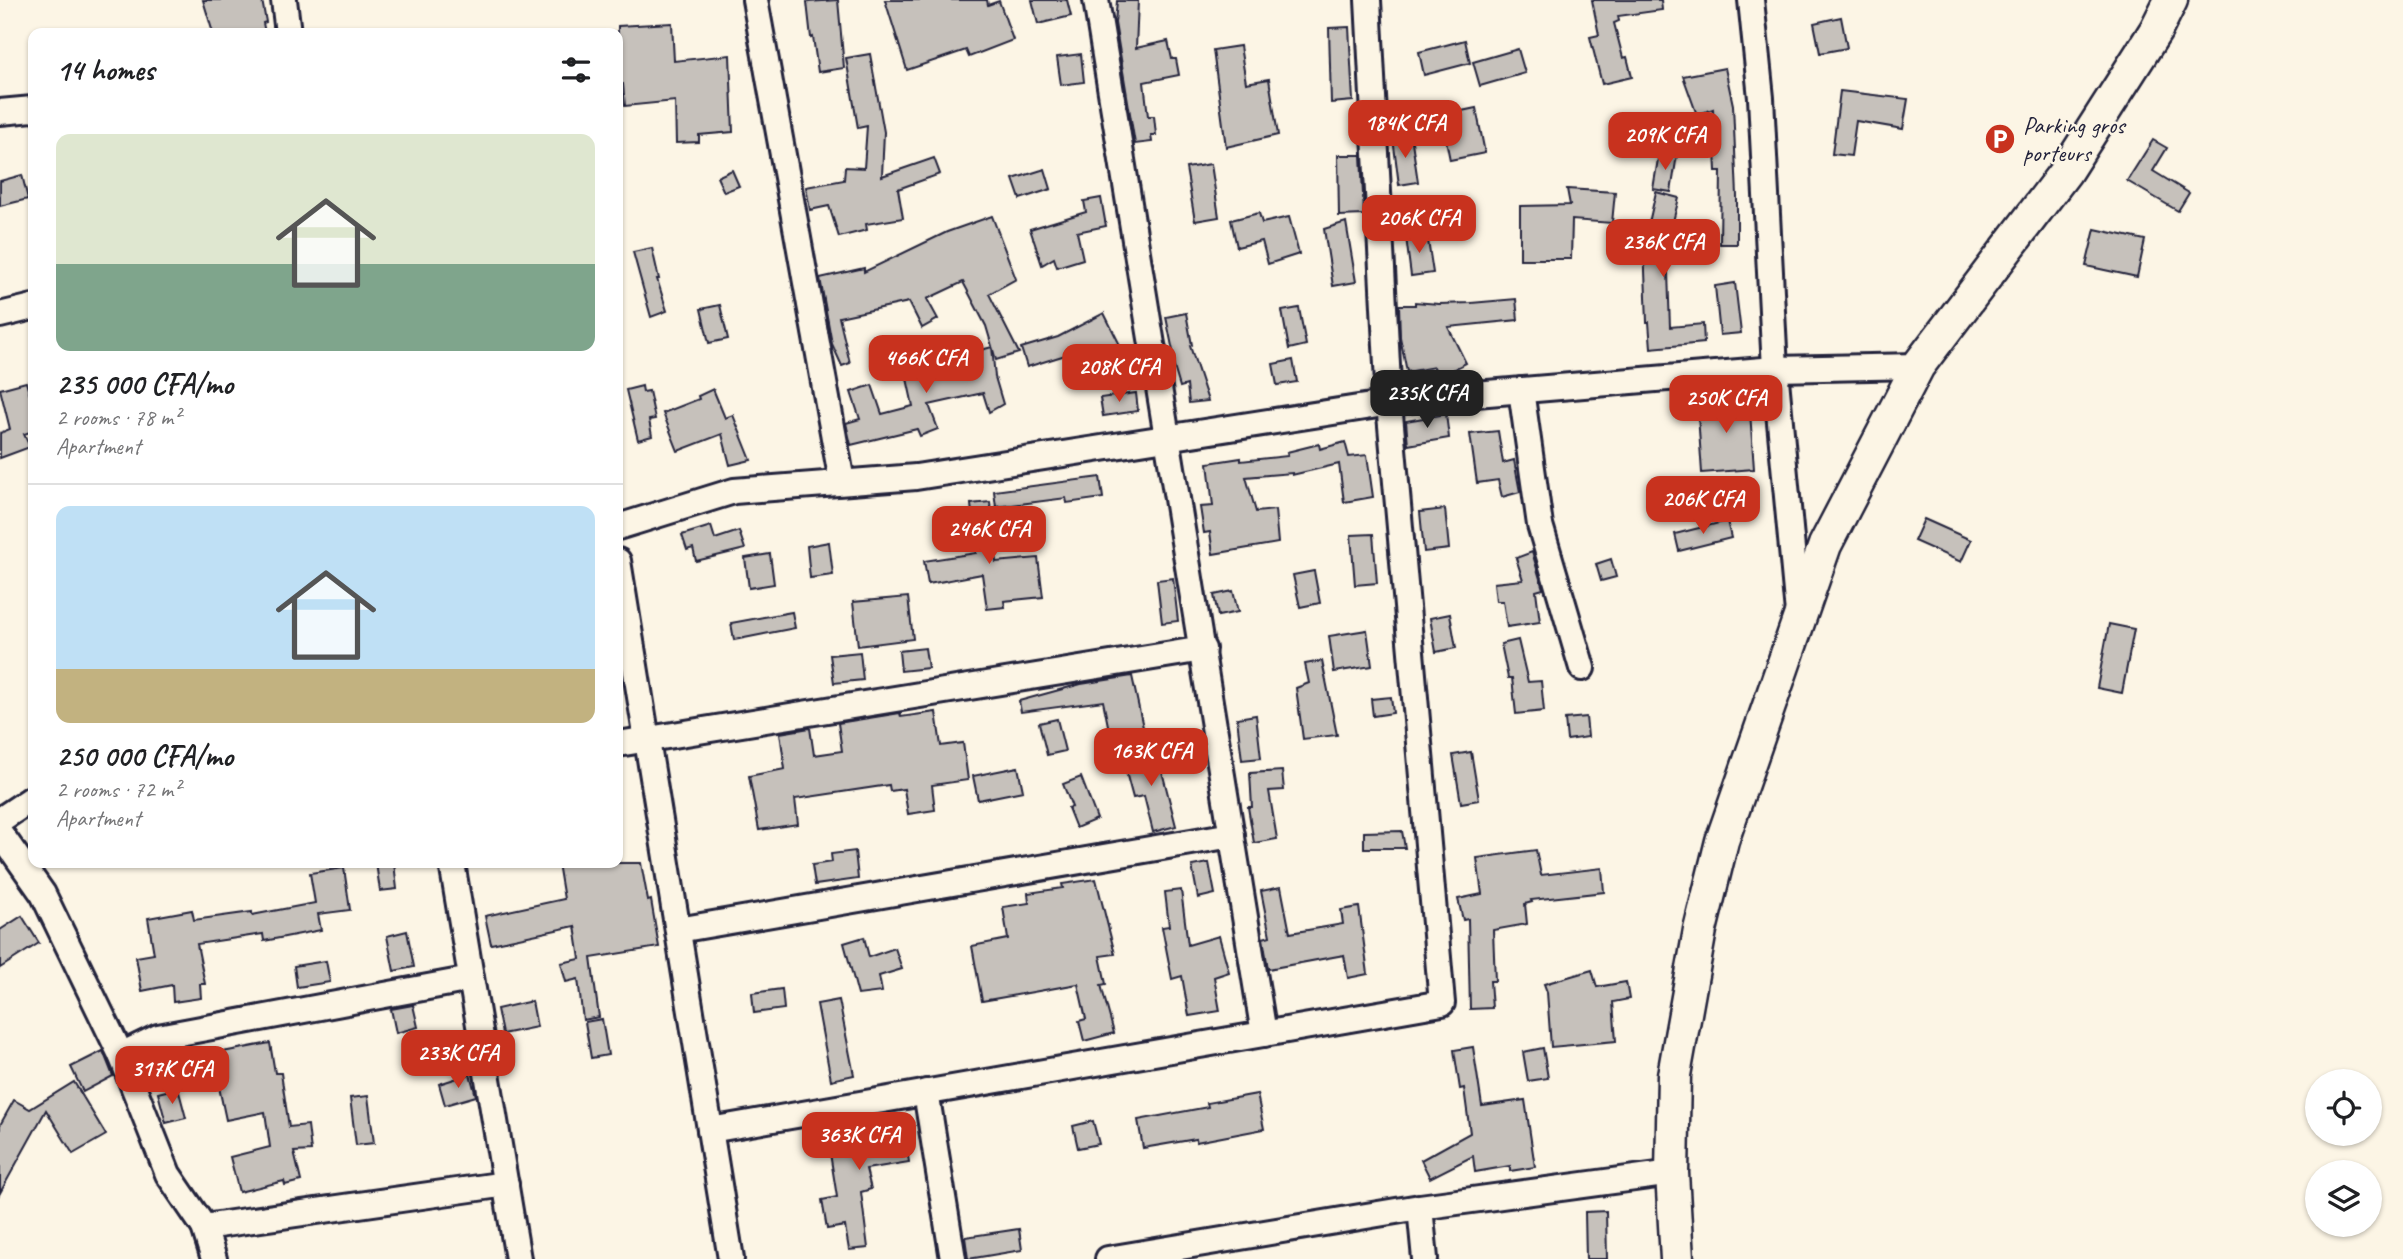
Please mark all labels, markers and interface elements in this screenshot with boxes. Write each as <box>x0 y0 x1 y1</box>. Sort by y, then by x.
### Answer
text: 14 homes <box>56 51 154 89</box>
icon: filters <box>557 51 595 89</box>
pin: 184K CFA <box>1333 100 1477 160</box>
text: 184K CFA <box>1364 108 1446 137</box>
place label: Parking gros porteurs <box>2023 110 2127 168</box>
pin: 209K CFA <box>1593 113 1737 172</box>
text: 209K CFA <box>1624 120 1706 149</box>
parking icon: Parking gros porteurs <box>1983 122 2017 156</box>
icon: home <box>263 180 389 306</box>
pin: 206K CFA <box>1347 196 1491 255</box>
text: 206K CFA <box>1378 203 1460 232</box>
pin: 236K CFA <box>1591 219 1735 279</box>
text: 236K CFA <box>1622 227 1704 256</box>
pin: 466K CFA <box>854 336 998 395</box>
text: 466K CFA <box>885 343 967 372</box>
pin: 208K CFA <box>1047 344 1191 404</box>
text: 208K CFA <box>1078 352 1160 381</box>
text: 235 000 CFA/mo <box>56 365 233 403</box>
pin: 235K CFA <box>1355 370 1499 430</box>
pin: 250K CFA <box>1654 376 1798 435</box>
text: 235K CFA <box>1386 378 1468 407</box>
text: 250K CFA <box>1685 383 1767 412</box>
text: 2 rooms · 78 m² <box>56 403 180 432</box>
text: Apartment <box>56 432 141 461</box>
pin: 206K CFA <box>1631 476 1775 536</box>
text: 206K CFA <box>1662 484 1744 513</box>
pin: 246K CFA <box>917 506 1061 566</box>
text: 246K CFA <box>948 514 1030 543</box>
icon: home <box>263 552 389 678</box>
pin: 163K CFA <box>1079 728 1223 788</box>
text: 163K CFA <box>1110 736 1192 765</box>
text: 250 000 CFA/mo <box>56 737 233 775</box>
text: 2 rooms · 72 m² <box>56 775 180 804</box>
text: Apartment <box>56 804 141 833</box>
pin: 233K CFA <box>386 1030 530 1090</box>
text: 233K CFA <box>417 1038 499 1067</box>
pin: 317K CFA <box>100 1046 244 1106</box>
text: 317K CFA <box>131 1054 213 1083</box>
map controls <box>2305 1069 2382 1237</box>
button: locate <box>2305 1069 2382 1146</box>
pin: 363K CFA <box>787 1112 931 1172</box>
text: 363K CFA <box>818 1120 900 1149</box>
button: layers <box>2305 1160 2382 1237</box>

